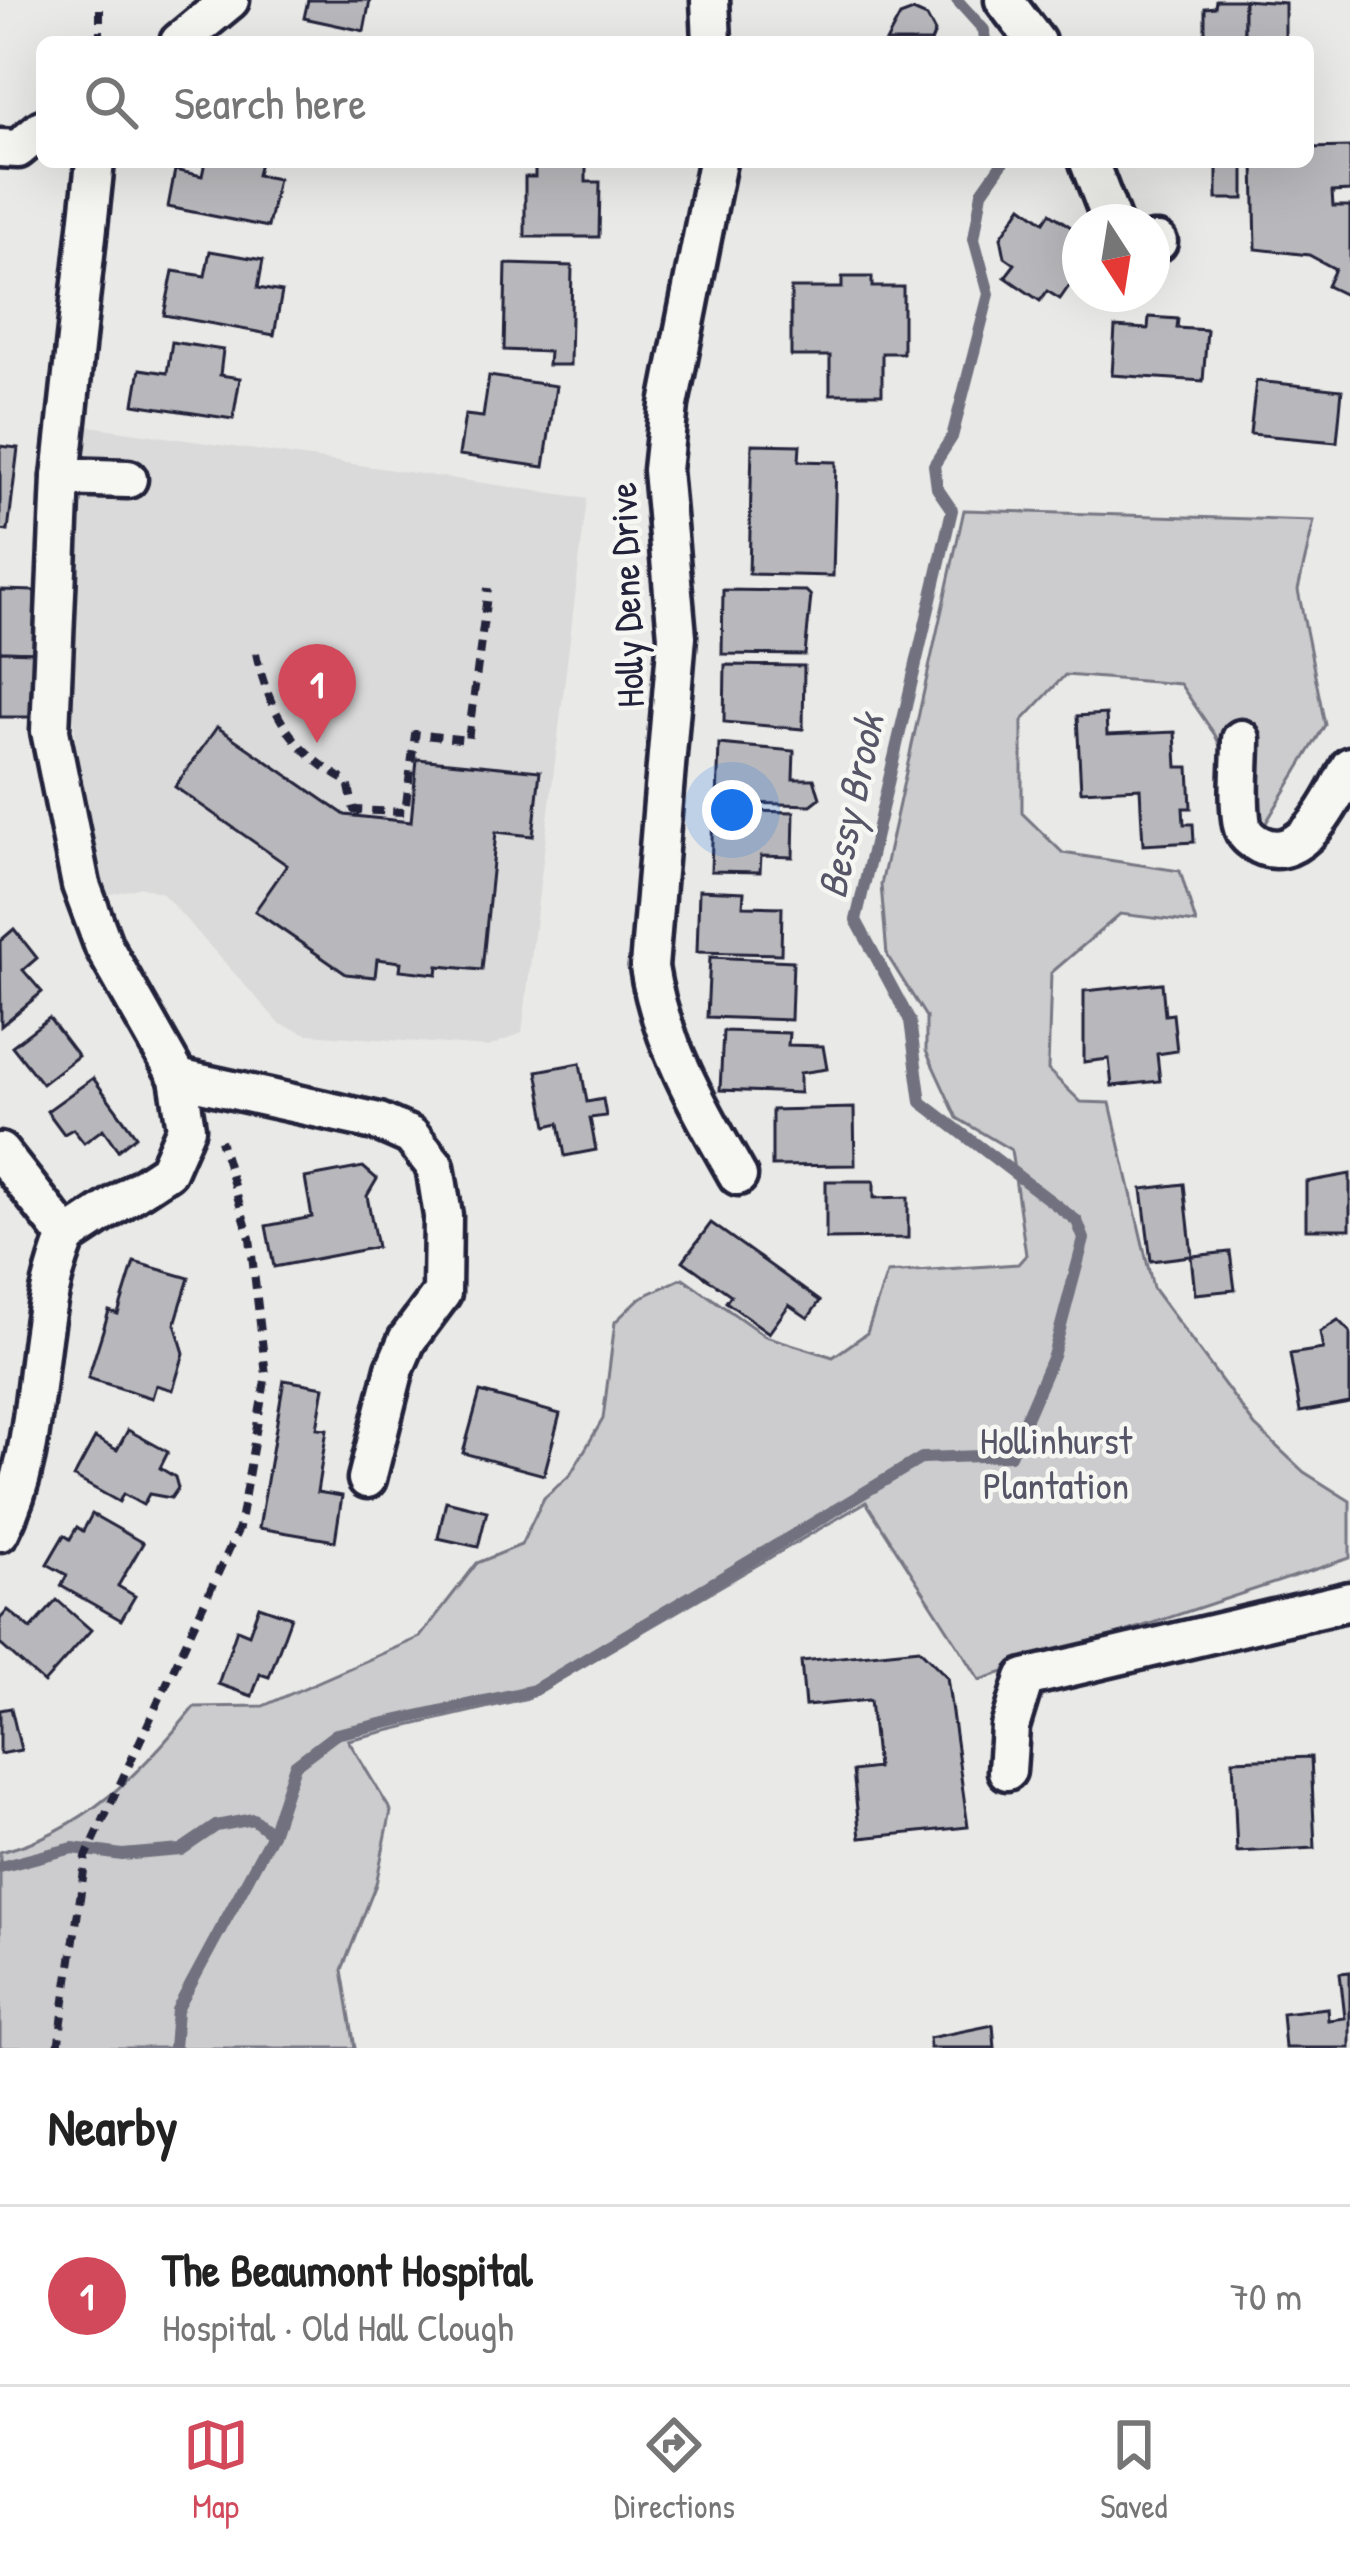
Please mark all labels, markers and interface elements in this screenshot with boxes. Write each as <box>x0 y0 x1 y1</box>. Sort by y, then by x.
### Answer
search box <box>36 36 1314 168</box>
icon: search <box>78 69 144 135</box>
text: Search here <box>174 72 366 133</box>
north arrow <box>1062 204 1170 312</box>
street label: Holly Dene Drive <box>595 481 656 709</box>
pin: 1 <box>278 644 356 743</box>
water label: Bessy Brook <box>802 705 898 903</box>
your location <box>702 780 762 840</box>
park label: Hollinhurst Plantation <box>980 1413 1133 1511</box>
text: Nearby <box>48 2092 178 2161</box>
text: The Beaumont Hospital <box>162 2239 532 2300</box>
text: 1 <box>80 2269 94 2322</box>
text: 70 m <box>1230 2269 1302 2322</box>
text: Hospital · Old Hall Clough <box>162 2300 514 2353</box>
tab: Map <box>183 2412 249 2528</box>
tab: Directions <box>614 2412 735 2528</box>
tab: Saved <box>1100 2412 1167 2528</box>

